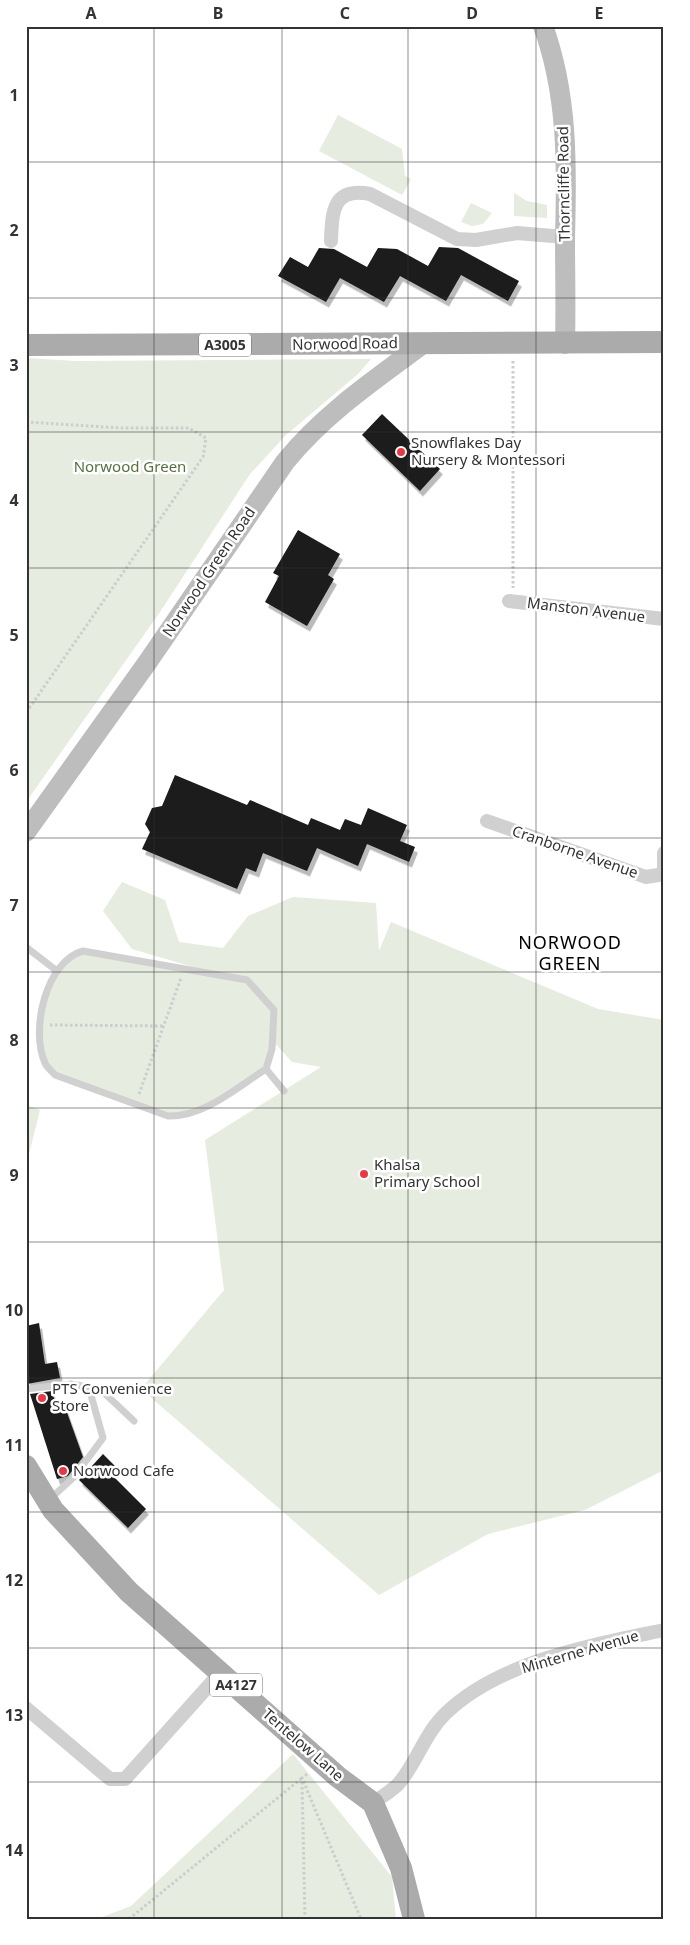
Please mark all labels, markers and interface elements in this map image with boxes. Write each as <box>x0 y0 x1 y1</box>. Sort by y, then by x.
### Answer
text: A <box>85 2 97 24</box>
text: B <box>213 2 223 24</box>
text: C <box>340 2 350 24</box>
text: D <box>466 2 478 24</box>
text: E <box>595 2 604 24</box>
text: 1 <box>9 84 19 106</box>
street label: Thorncliffe Road <box>552 126 574 242</box>
text: 2 <box>9 219 19 241</box>
street label: Norwood Road <box>292 332 398 354</box>
road number: A3005 <box>199 334 251 356</box>
text: 3 <box>9 354 19 376</box>
place label: Snowflakes Day Nursery & Montessori <box>411 432 565 469</box>
marker: Snowflakes Day Nursery & Montessori <box>395 446 407 458</box>
park label: Norwood Green <box>74 456 186 476</box>
text: 4 <box>9 489 19 511</box>
street label: Norwood Green Road <box>157 503 259 640</box>
street label: Manston Avenue <box>526 592 646 626</box>
text: 5 <box>9 624 19 646</box>
text: 6 <box>9 759 19 781</box>
street label: Cranborne Avenue <box>510 820 641 882</box>
text: 7 <box>9 894 19 916</box>
district label: NORWOOD GREEN <box>518 930 622 975</box>
text: 8 <box>9 1029 19 1051</box>
place label: Khalsa Primary School <box>374 1154 480 1191</box>
text: 9 <box>9 1164 19 1186</box>
marker: Khalsa Primary School <box>358 1168 370 1180</box>
text: 10 <box>5 1299 23 1321</box>
place label: PTS Convenience Store <box>52 1378 172 1415</box>
marker: PTS Convenience Store <box>36 1392 48 1404</box>
text: 11 <box>5 1434 23 1456</box>
place label: Norwood Cafe <box>73 1460 174 1480</box>
marker: Norwood Cafe <box>57 1465 69 1477</box>
text: 12 <box>5 1569 23 1591</box>
street label: Minterne Avenue <box>519 1625 641 1677</box>
road number: A4127 <box>210 1674 262 1696</box>
street label: Tentelow Lane <box>259 1703 348 1785</box>
text: 13 <box>5 1704 23 1726</box>
text: 14 <box>5 1839 23 1861</box>

